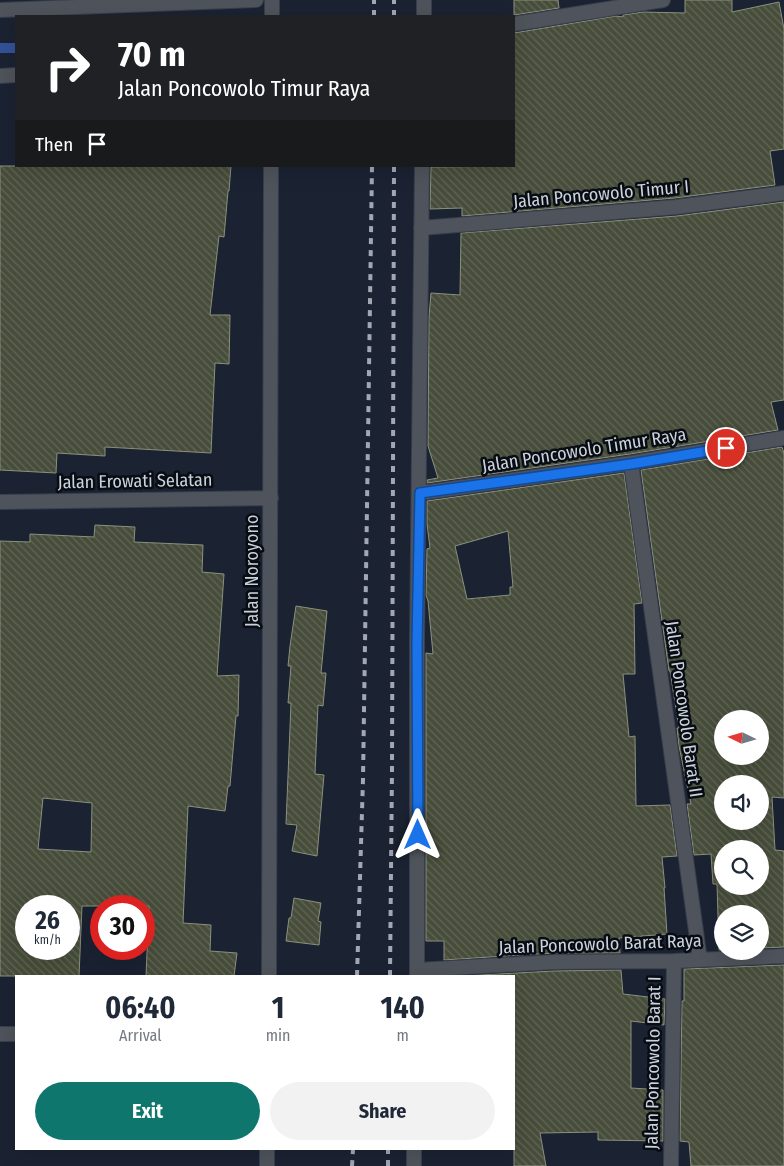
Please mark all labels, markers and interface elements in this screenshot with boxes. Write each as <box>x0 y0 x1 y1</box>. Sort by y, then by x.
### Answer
text: 70 m <box>118 33 186 75</box>
icon: right <box>35 35 100 100</box>
text: Jalan Poncowolo Timur Raya <box>118 75 370 102</box>
icon: arrive <box>83 130 111 158</box>
text: Then <box>35 133 73 156</box>
street label: Jalan Poncowolo Timur I <box>512 175 690 213</box>
street label: Jalan Poncowolo Timur Raya <box>480 423 688 477</box>
pin <box>705 427 747 469</box>
icon: arrive <box>712 434 740 462</box>
street label: Jalan Erowati Selatan <box>57 469 213 493</box>
street label: Jalan Noroyono <box>241 515 263 627</box>
street label: Jalan Poncowolo Barat II <box>661 619 707 799</box>
north arrow <box>714 710 769 765</box>
map controls <box>714 710 769 960</box>
button: sound <box>714 775 769 830</box>
position arrow <box>391 808 443 860</box>
button: search <box>714 840 769 895</box>
speed limit sign: 30 <box>90 895 155 960</box>
button: layers <box>714 905 769 960</box>
text: 26 <box>35 906 60 936</box>
street label: Jalan Poncowolo Barat Raya <box>498 929 702 959</box>
text: km/h <box>34 933 61 947</box>
street label: Jalan Poncowolo Barat I <box>640 976 666 1150</box>
text: 06:40 <box>105 990 176 1026</box>
text: 1 <box>272 990 284 1026</box>
text: 140 <box>380 990 425 1026</box>
text: Arrival <box>119 1026 162 1045</box>
text: min <box>266 1026 290 1045</box>
text: m <box>397 1026 409 1045</box>
button: Exit <box>35 1082 260 1140</box>
button: Share <box>270 1082 495 1140</box>

